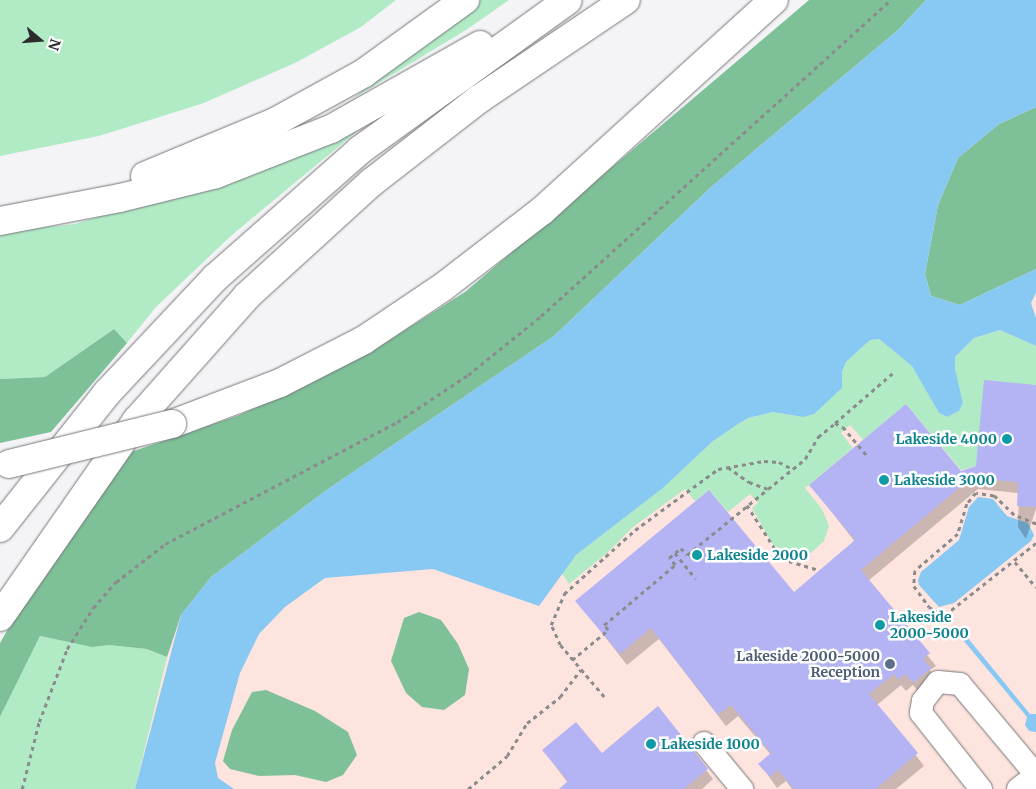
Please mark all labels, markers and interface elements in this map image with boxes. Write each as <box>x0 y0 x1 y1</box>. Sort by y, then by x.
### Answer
north arrow <box>15 15 65 65</box>
text: N <box>44 37 65 53</box>
place label: Lakeside 4000 <box>895 431 997 447</box>
marker: Lakeside 4000 <box>1001 433 1013 445</box>
place label: Lakeside 3000 <box>894 472 995 488</box>
marker: Lakeside 3000 <box>878 474 890 486</box>
place label: Lakeside 2000 <box>707 547 808 563</box>
marker: Lakeside 2000 <box>691 549 703 561</box>
place label: Lakeside 2000-5000 <box>890 609 969 642</box>
marker: Lakeside 2000-5000 <box>874 619 886 631</box>
place label: Lakeside 2000-5000 Reception <box>736 648 880 680</box>
marker: Lakeside 2000-5000 Reception <box>884 658 896 670</box>
place label: Lakeside 1000 <box>661 736 760 752</box>
marker: Lakeside 1000 <box>645 738 657 750</box>

